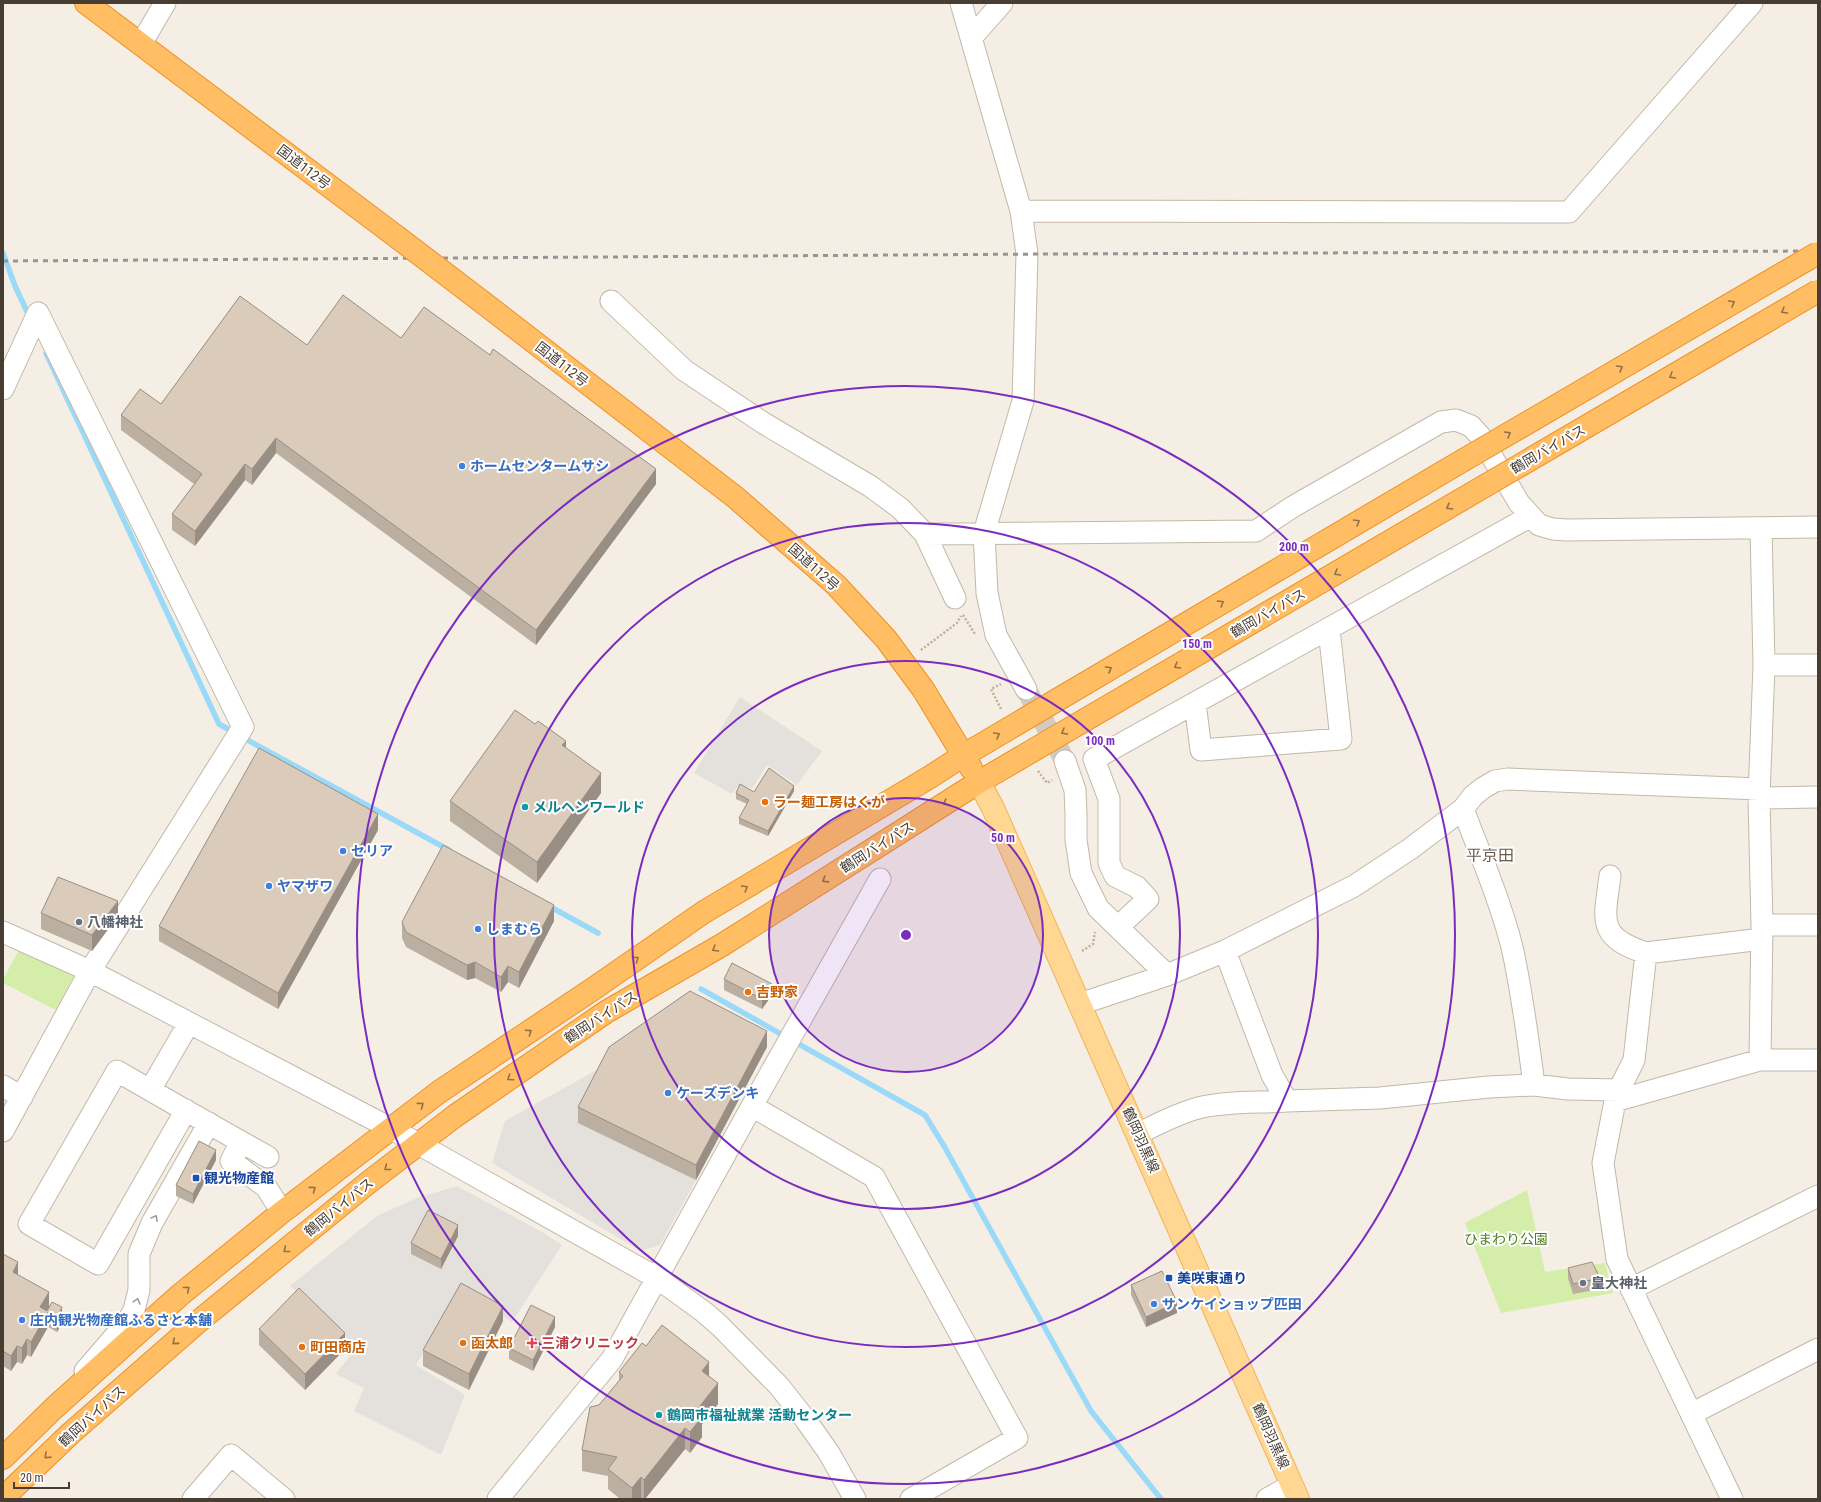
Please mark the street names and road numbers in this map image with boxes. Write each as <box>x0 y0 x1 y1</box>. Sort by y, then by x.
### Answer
street label: 国道112号 <box>274 142 334 192</box>
street label: 国道112号 <box>532 338 592 390</box>
street label: 鶴岡バイパス <box>1508 421 1588 477</box>
street label: 国道112号 <box>785 540 843 594</box>
street label: 鶴岡バイパス <box>1228 585 1308 641</box>
street label: 鶴岡バイパス <box>837 818 917 876</box>
street label: 鶴岡バイパス <box>562 987 640 1047</box>
street label: 鶴岡羽黒線 <box>1119 1105 1163 1175</box>
street label: 鶴岡バイパス <box>301 1174 377 1240</box>
street label: 鶴岡バイパス <box>56 1382 128 1450</box>
street label: 鶴岡羽黒線 <box>1249 1401 1293 1471</box>

